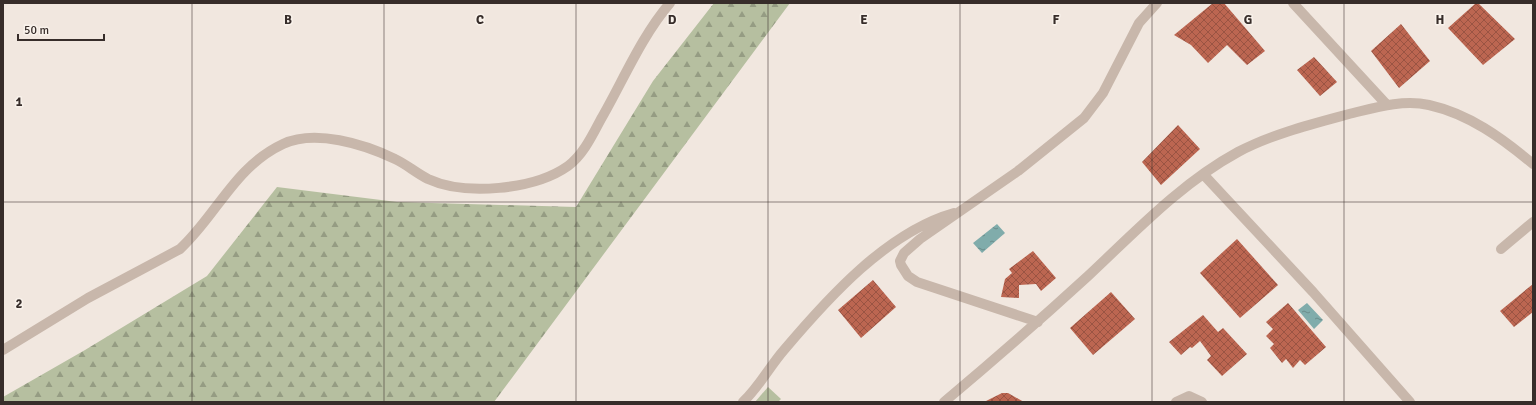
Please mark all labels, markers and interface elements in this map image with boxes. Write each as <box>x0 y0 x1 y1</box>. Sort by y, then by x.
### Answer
text: B <box>284 12 292 28</box>
text: C <box>476 12 484 28</box>
text: D <box>668 12 677 28</box>
text: E <box>860 12 868 28</box>
text: F <box>1053 12 1060 28</box>
text: G <box>1244 12 1252 28</box>
text: H <box>1436 12 1444 28</box>
scale bar <box>18 16 104 42</box>
text: 50 m <box>24 23 49 38</box>
text: 1 <box>15 94 23 110</box>
text: 2 <box>15 296 23 312</box>

